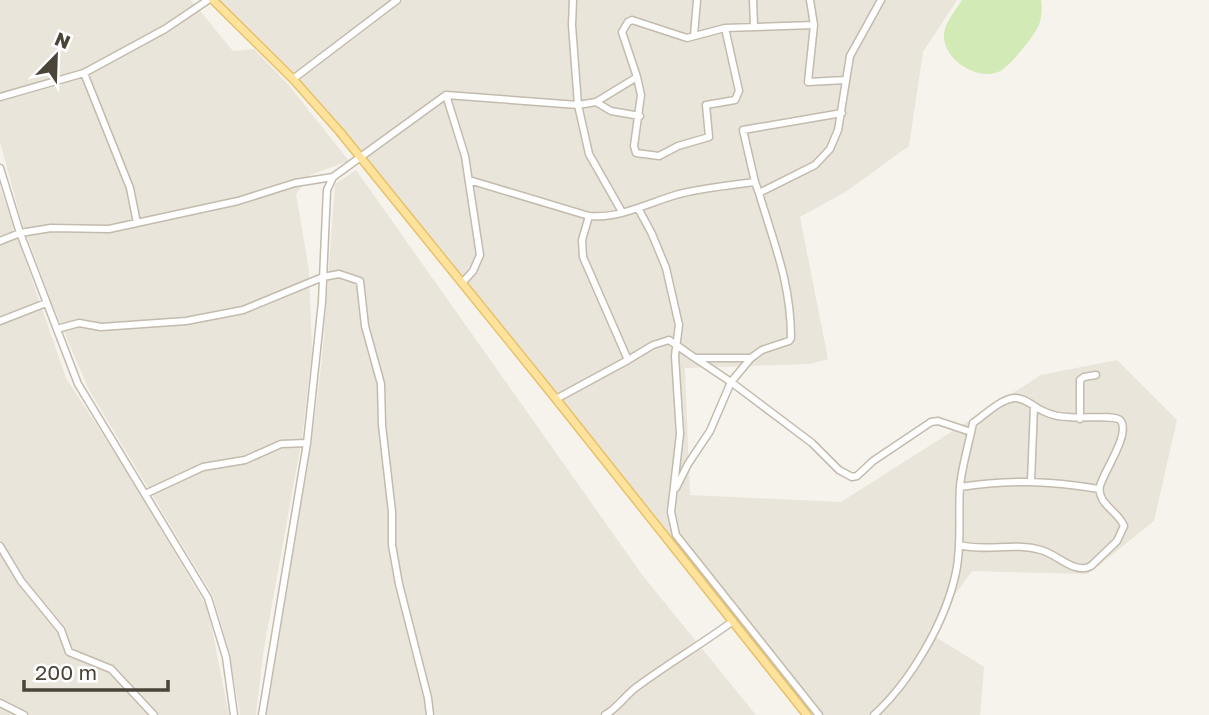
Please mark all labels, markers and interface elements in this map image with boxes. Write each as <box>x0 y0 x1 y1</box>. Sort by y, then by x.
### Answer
north arrow <box>21 21 91 91</box>
text: N <box>52 26 74 53</box>
scale bar <box>24 648 168 692</box>
text: 200 m <box>35 659 97 685</box>

